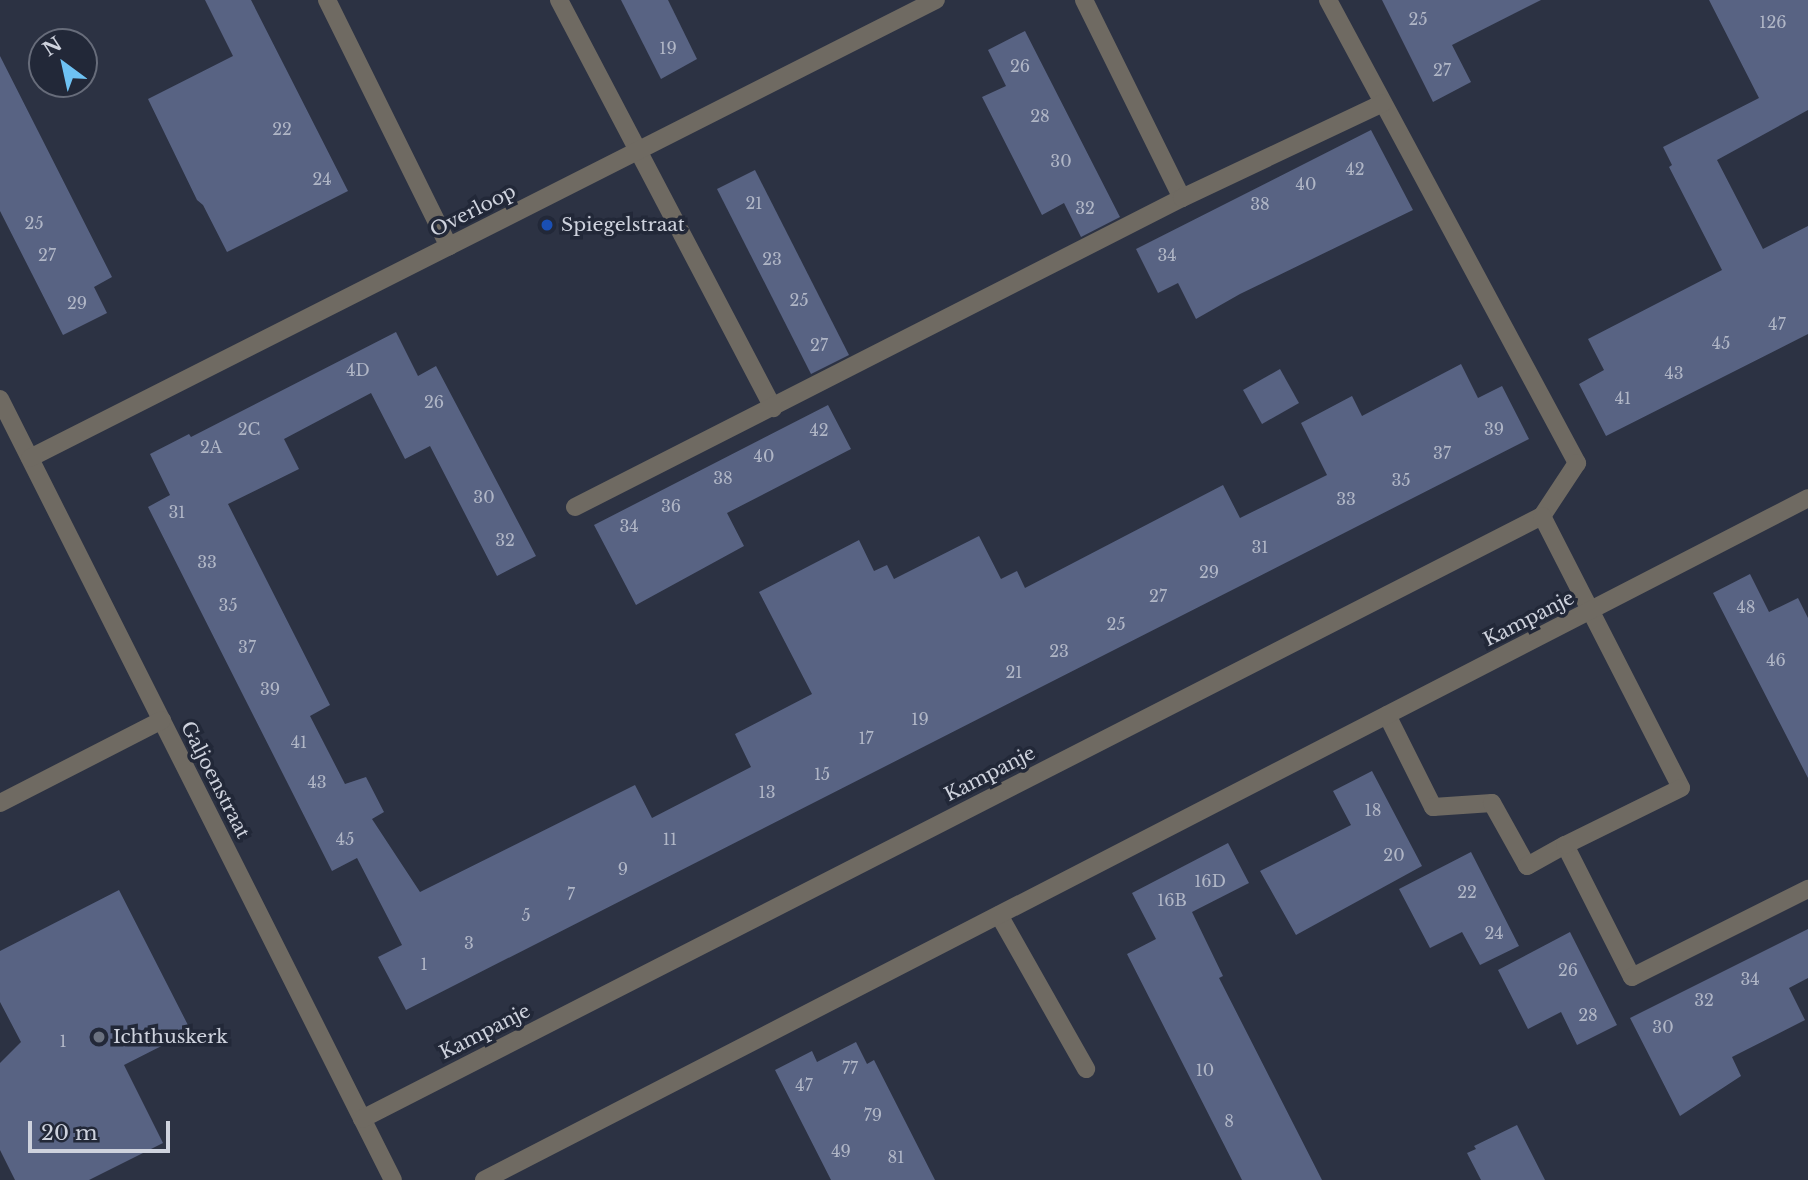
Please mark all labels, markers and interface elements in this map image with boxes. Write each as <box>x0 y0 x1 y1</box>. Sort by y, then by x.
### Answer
house number: 25 <box>1409 9 1427 29</box>
house number: 126 <box>1759 12 1787 32</box>
north arrow <box>28 28 98 98</box>
text: N <box>39 32 66 61</box>
house number: 19 <box>659 38 677 58</box>
house number: 26 <box>1010 56 1030 76</box>
house number: 27 <box>1433 60 1451 80</box>
house number: 28 <box>1030 106 1050 126</box>
house number: 22 <box>272 119 292 139</box>
house number: 30 <box>1050 151 1072 171</box>
house number: 42 <box>1345 159 1365 179</box>
house number: 24 <box>312 169 332 189</box>
house number: 40 <box>1296 174 1316 194</box>
street label: Overloop <box>426 180 520 242</box>
house number: 21 <box>746 193 762 213</box>
house number: 38 <box>1250 194 1270 214</box>
house number: 32 <box>1075 198 1095 218</box>
house number: 25 <box>25 213 43 233</box>
place label: Spiegelstraat <box>561 214 685 236</box>
marker: Spiegelstraat <box>539 217 555 233</box>
house number: 27 <box>38 245 56 265</box>
house number: 34 <box>1157 245 1177 265</box>
house number: 23 <box>762 249 782 269</box>
house number: 25 <box>790 290 808 310</box>
house number: 29 <box>67 293 87 313</box>
house number: 47 <box>1768 314 1786 334</box>
house number: 45 <box>1712 333 1730 353</box>
house number: 27 <box>810 335 828 355</box>
house number: 4D <box>346 360 370 380</box>
house number: 43 <box>1664 363 1684 383</box>
house number: 41 <box>1615 388 1631 408</box>
house number: 26 <box>424 392 444 412</box>
house number: 2C <box>238 419 260 439</box>
house number: 39 <box>1484 419 1504 439</box>
house number: 42 <box>809 420 829 440</box>
house number: 2A <box>200 437 222 457</box>
house number: 37 <box>1433 443 1451 463</box>
house number: 40 <box>754 446 774 466</box>
house number: 38 <box>713 468 733 488</box>
house number: 35 <box>1392 470 1410 490</box>
house number: 30 <box>473 487 495 507</box>
house number: 33 <box>1336 489 1356 509</box>
house number: 36 <box>661 496 681 516</box>
house number: 31 <box>169 502 185 522</box>
house number: 34 <box>619 516 639 536</box>
house number: 32 <box>495 530 515 550</box>
house number: 31 <box>1252 537 1268 557</box>
house number: 33 <box>197 552 217 572</box>
house number: 29 <box>1199 562 1219 582</box>
house number: 27 <box>1149 586 1167 606</box>
street label: Kampanje <box>1480 586 1578 652</box>
house number: 35 <box>219 595 237 615</box>
house number: 48 <box>1736 597 1756 617</box>
house number: 25 <box>1107 614 1125 634</box>
house number: 37 <box>238 637 256 657</box>
house number: 23 <box>1049 641 1069 661</box>
house number: 46 <box>1766 650 1786 670</box>
house number: 21 <box>1006 662 1022 682</box>
house number: 39 <box>260 679 280 699</box>
house number: 19 <box>911 709 929 729</box>
street label: Galjoenstraat <box>176 718 254 842</box>
house number: 17 <box>858 728 874 748</box>
house number: 41 <box>291 732 307 752</box>
street label: Kampanje <box>941 741 1039 807</box>
house number: 15 <box>814 764 830 784</box>
house number: 43 <box>307 772 327 792</box>
house number: 13 <box>759 782 775 802</box>
house number: 18 <box>1365 800 1381 820</box>
house number: 45 <box>336 829 354 849</box>
house number: 11 <box>663 829 677 849</box>
house number: 20 <box>1383 845 1405 865</box>
house number: 9 <box>618 859 628 879</box>
house number: 16D <box>1194 871 1226 891</box>
house number: 22 <box>1457 882 1477 902</box>
house number: 7 <box>567 884 575 904</box>
house number: 16B <box>1157 890 1187 910</box>
house number: 5 <box>521 905 531 925</box>
house number: 24 <box>1484 923 1504 943</box>
house number: 3 <box>464 933 474 953</box>
house number: 1 <box>420 954 428 974</box>
house number: 26 <box>1558 960 1578 980</box>
house number: 34 <box>1740 969 1760 989</box>
house number: 32 <box>1694 990 1714 1010</box>
street label: Kampanje <box>436 999 534 1065</box>
house number: 28 <box>1578 1005 1598 1025</box>
house number: 30 <box>1652 1017 1674 1037</box>
place label: Ichthuskerk <box>113 1026 228 1048</box>
marker: Ichthuskerk <box>91 1029 107 1045</box>
house number: 1 <box>59 1031 67 1051</box>
house number: 77 <box>842 1058 858 1078</box>
house number: 10 <box>1196 1060 1214 1080</box>
house number: 47 <box>795 1075 813 1095</box>
house number: 79 <box>864 1105 882 1125</box>
scale bar <box>32 1106 173 1150</box>
house number: 8 <box>1224 1111 1234 1131</box>
text: 20 m <box>41 1120 98 1146</box>
house number: 49 <box>831 1141 851 1161</box>
house number: 81 <box>888 1147 904 1167</box>

